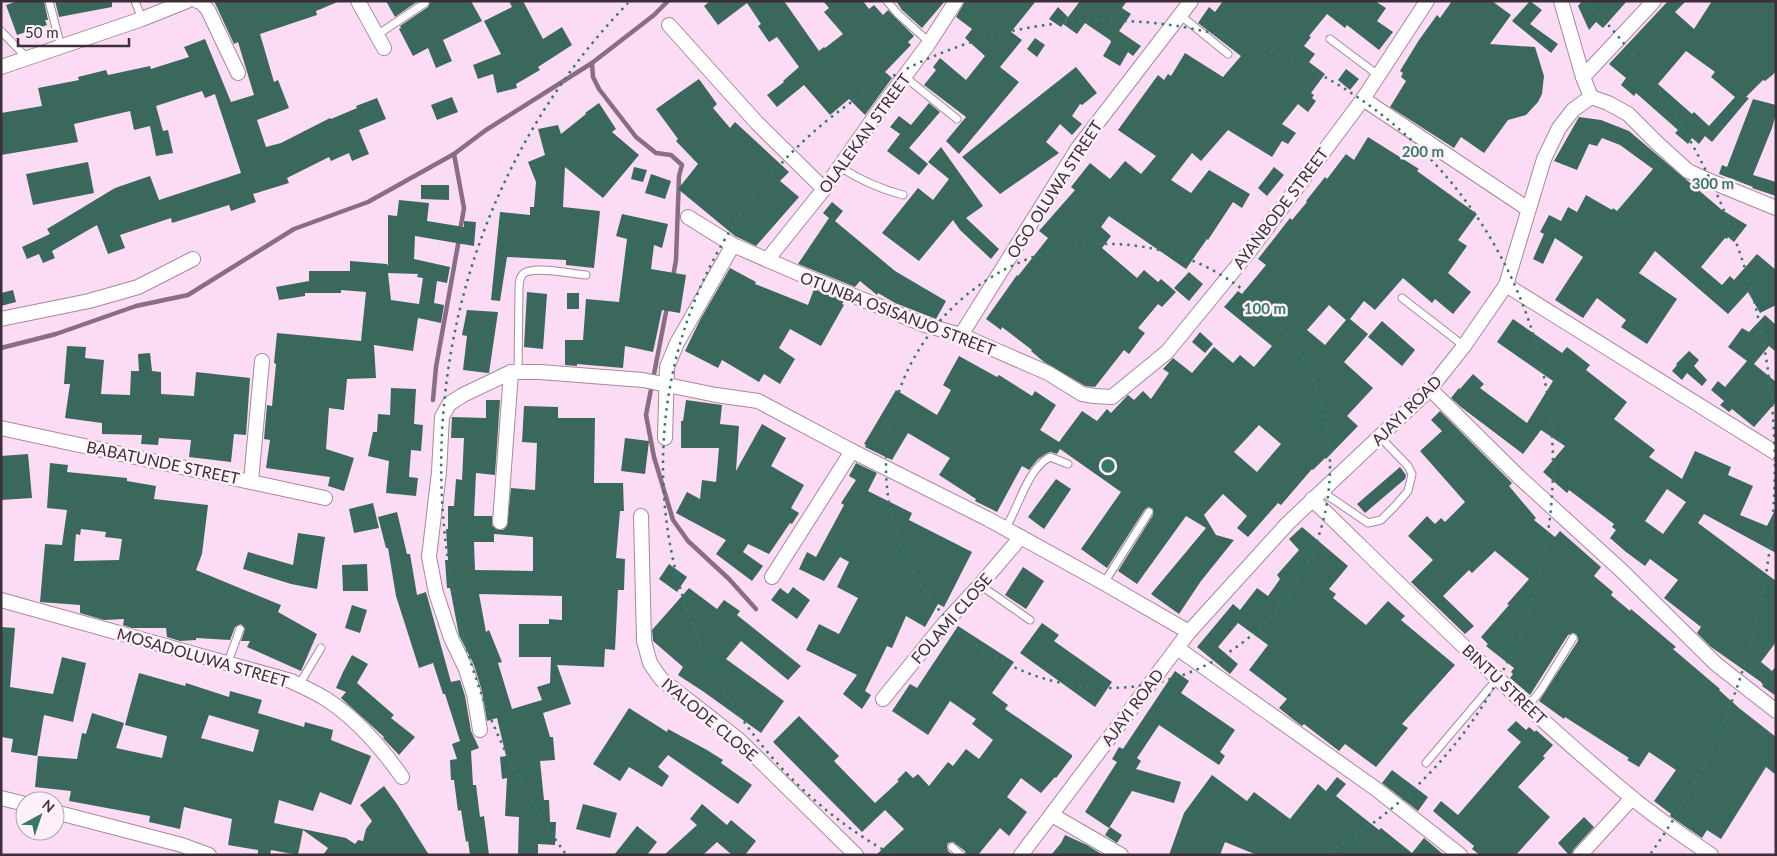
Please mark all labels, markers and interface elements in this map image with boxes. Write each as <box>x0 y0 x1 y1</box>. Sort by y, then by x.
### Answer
scale bar <box>18 15 129 47</box>
text: 50 m <box>25 23 59 41</box>
street label: OLALEKAN STREET <box>814 69 914 196</box>
street label: OGO OLUWA STREET <box>1002 116 1106 261</box>
text: 200 m <box>1402 142 1444 160</box>
street label: AYANBODE STREET <box>1228 143 1332 272</box>
text: 300 m <box>1692 174 1734 192</box>
street label: OTUNBA OSISANJO STREET <box>798 267 999 359</box>
text: 100 m <box>1244 299 1286 317</box>
street label: AJAYI ROAD <box>1367 371 1445 449</box>
street label: BABATUNDE STREET <box>85 436 242 488</box>
centre of rings <box>1099 457 1117 475</box>
street label: FOLAMI CLOSE <box>907 569 995 667</box>
street label: MOSADOLUWA STREET <box>115 623 292 691</box>
street label: BINTU STREET <box>1459 640 1552 728</box>
street label: AJAYI ROAD <box>1097 665 1167 749</box>
street label: IYALODE CLOSE <box>658 673 762 765</box>
north arrow <box>15 791 65 841</box>
text: N <box>39 796 58 816</box>

